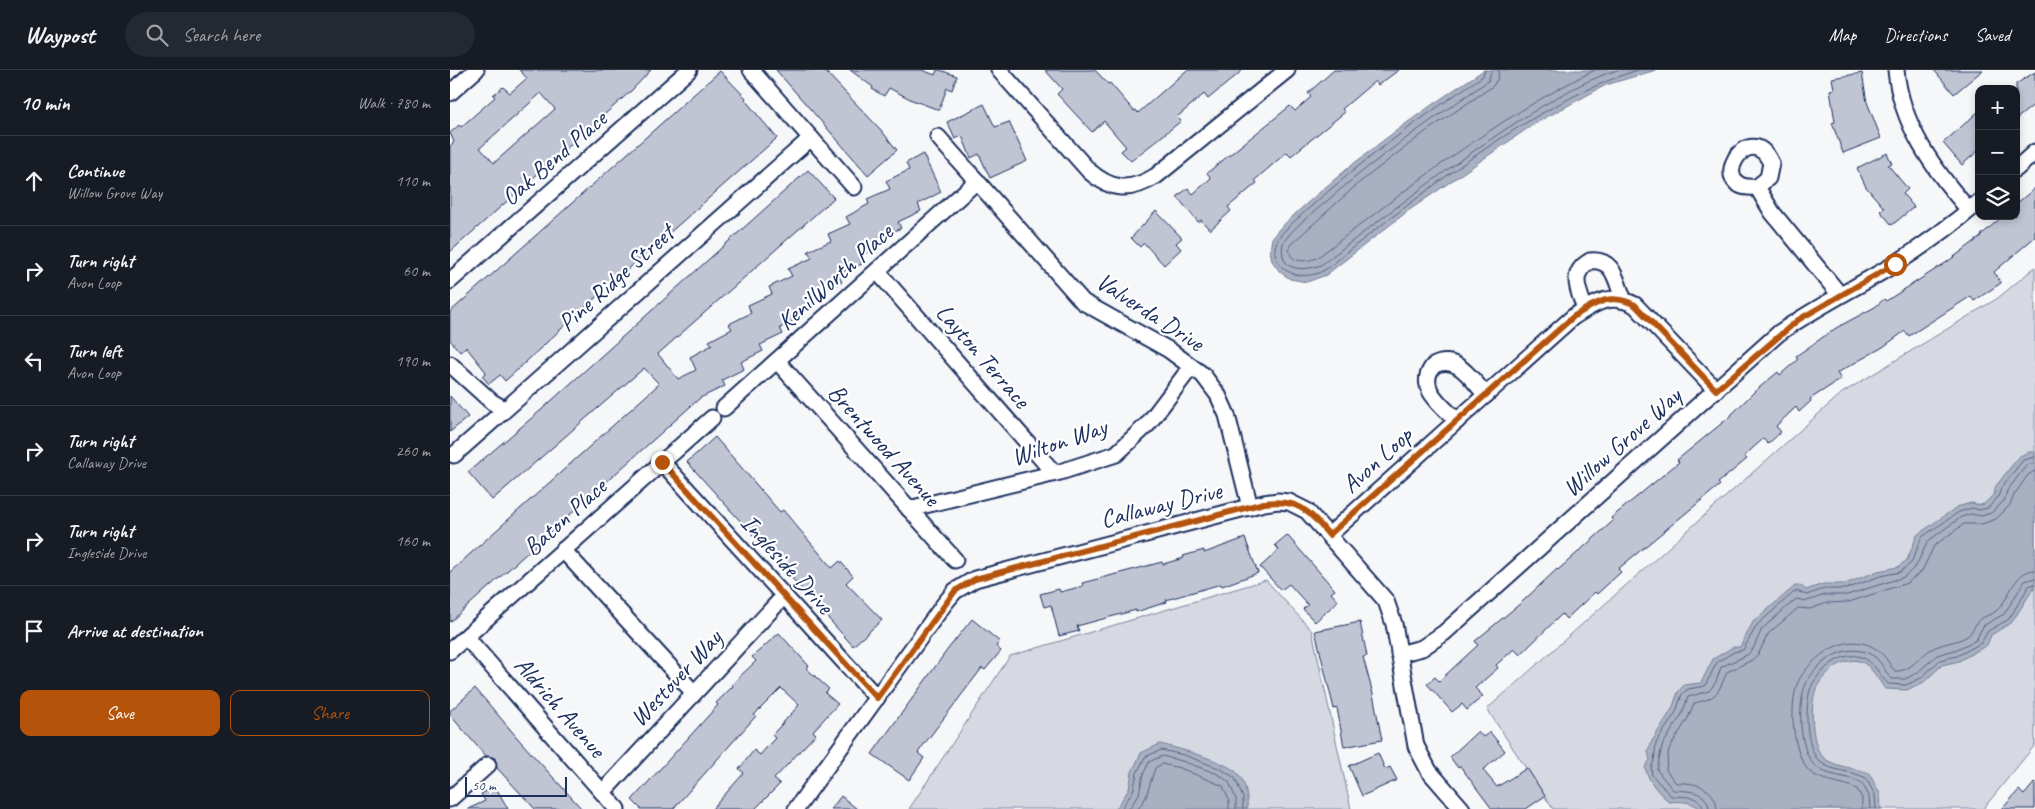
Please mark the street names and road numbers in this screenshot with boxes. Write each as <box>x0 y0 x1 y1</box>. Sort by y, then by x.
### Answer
street label: Oak Bend Place <box>494 102 615 213</box>
street label: Pine Ridge Street <box>551 215 683 339</box>
street label: KenilWorth Place <box>770 215 901 337</box>
street label: Valverda Drive <box>1090 265 1212 360</box>
street label: Layton Terrace <box>929 297 1038 416</box>
street label: Brentwood Avenue <box>821 377 949 514</box>
street label: Willow Grove Way <box>1556 379 1690 504</box>
street label: Wilton Way <box>1007 410 1113 473</box>
street label: Avon Loop <box>1335 419 1420 500</box>
street label: Baton Place <box>517 470 615 563</box>
street label: Callaway Drive <box>1097 474 1227 535</box>
street label: Ingleside Drive <box>734 507 842 622</box>
street label: Westover Way <box>623 622 730 733</box>
street label: Aldrich Avenue <box>507 650 614 766</box>

